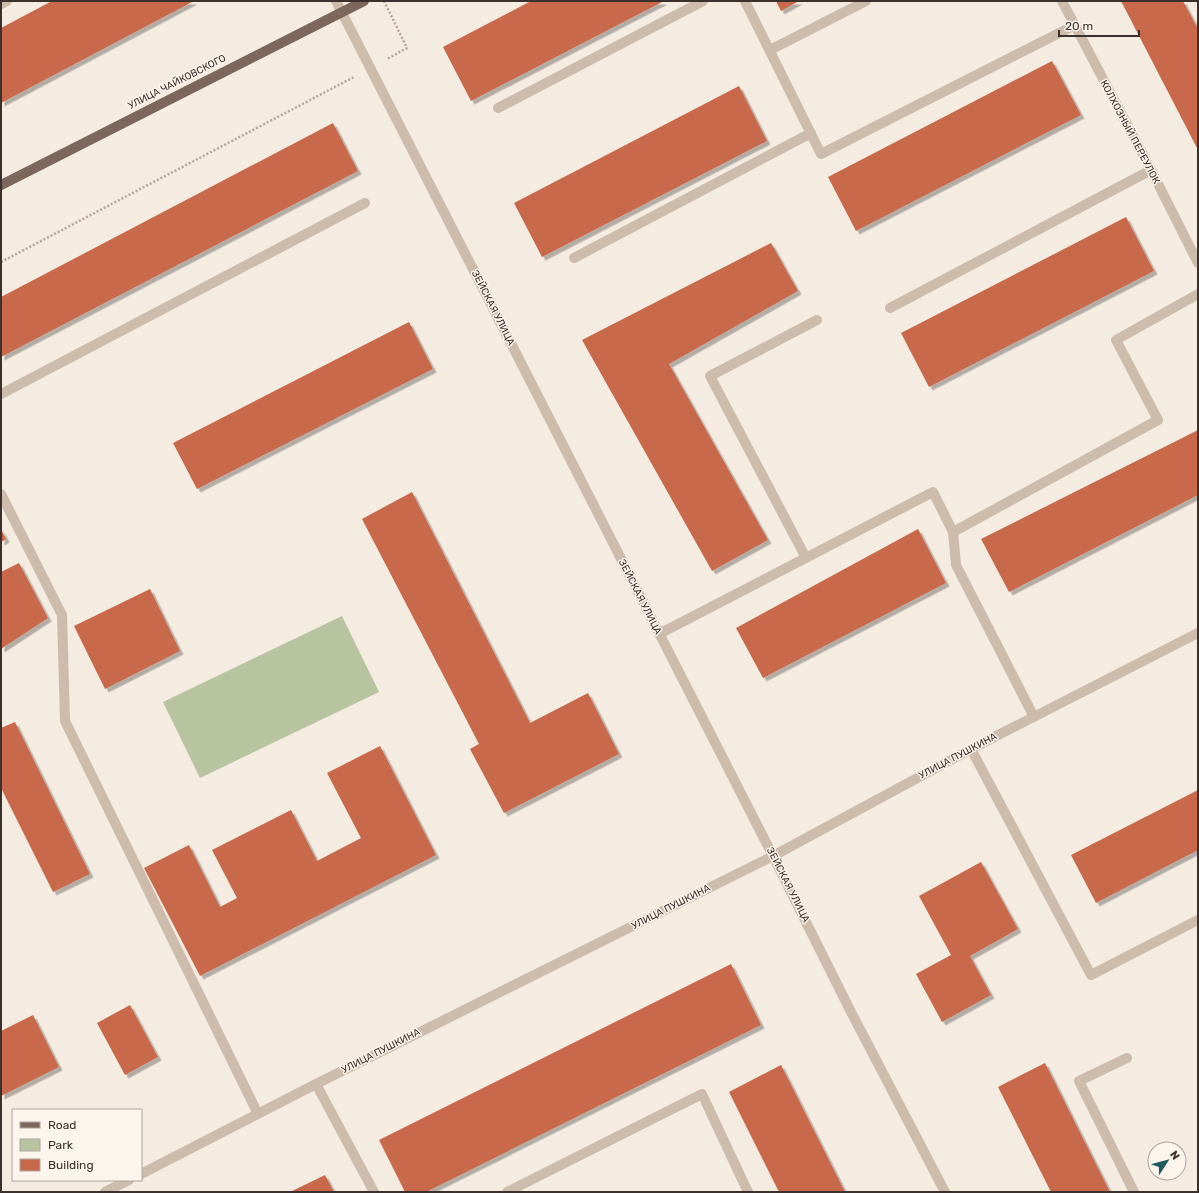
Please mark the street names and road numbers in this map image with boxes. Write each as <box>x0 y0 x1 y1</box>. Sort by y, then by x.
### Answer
street label: УЛИЦА ЧАЙКОВСКОГО <box>126 52 228 112</box>
street label: КОЛХОЗНЫЙ ПЕРЕУЛОК <box>1098 78 1163 186</box>
street label: ЗЕЙСКАЯ УЛИЦА <box>469 268 517 348</box>
street label: ЗЕЙСКАЯ УЛИЦА <box>616 557 664 637</box>
street label: УЛИЦА ПУШКИНА <box>917 730 999 782</box>
street label: ЗЕЙСКАЯ УЛИЦА <box>764 845 812 925</box>
street label: УЛИЦА ПУШКИНА <box>630 882 713 932</box>
street label: УЛИЦА ПУШКИНА <box>340 1026 423 1076</box>

